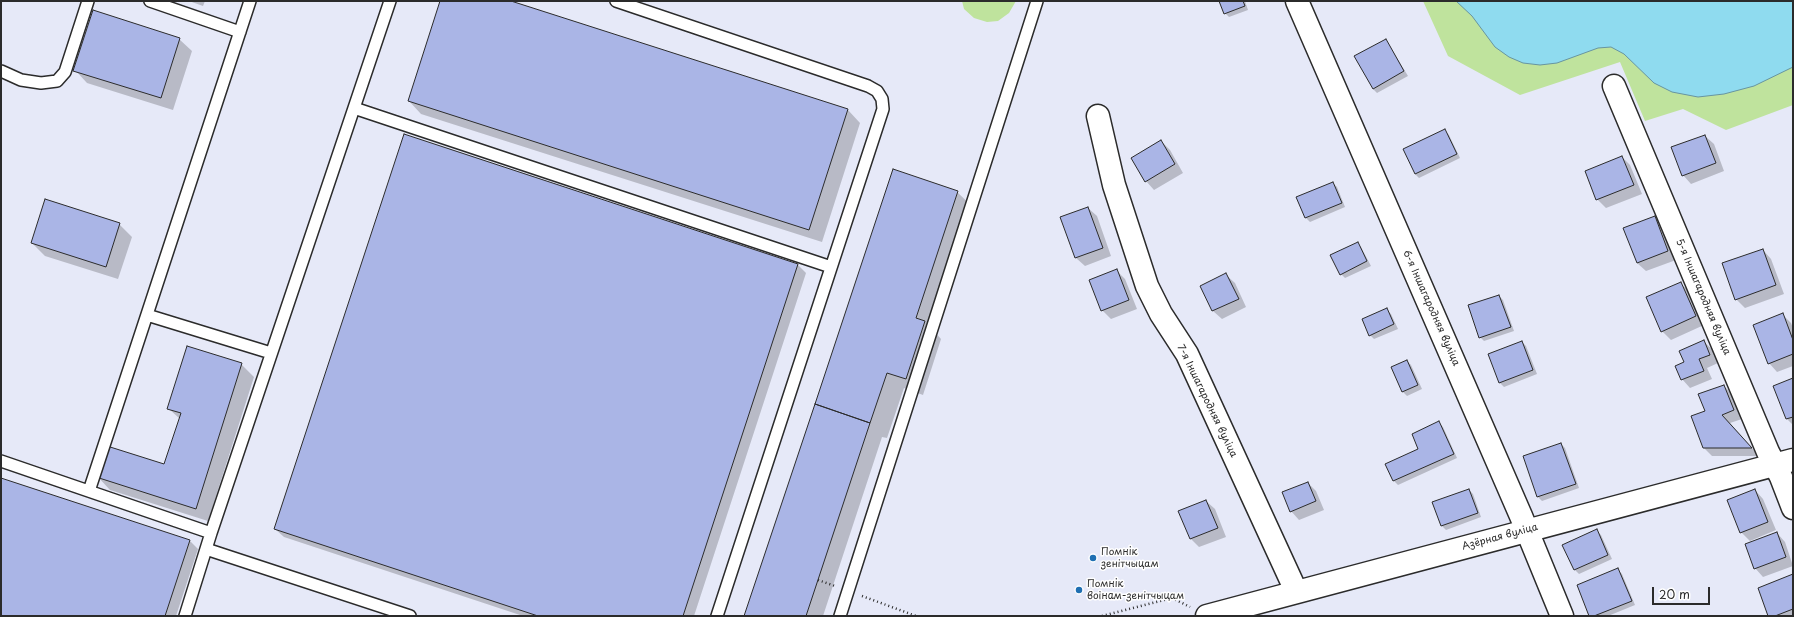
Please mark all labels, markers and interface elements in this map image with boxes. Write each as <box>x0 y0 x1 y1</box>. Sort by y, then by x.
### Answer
street label: 5-я Іншагародняя вуліца <box>1673 237 1733 357</box>
street label: 6-я Іншагародняя вуліца <box>1400 248 1462 368</box>
street label: 7-я Іншагародняя вуліца <box>1174 343 1240 459</box>
street label: Азёрная вуліца <box>1461 521 1539 553</box>
place label: Помнік зенітчыцам <box>1101 546 1159 570</box>
marker: Помнік зенітчыцам <box>1088 553 1098 563</box>
place label: Помнік воінам-зенітчыцам <box>1087 578 1184 602</box>
scale bar <box>1654 579 1712 605</box>
marker: Помнік воінам-зенітчыцам <box>1074 585 1084 595</box>
text: 20 m <box>1659 585 1690 603</box>

